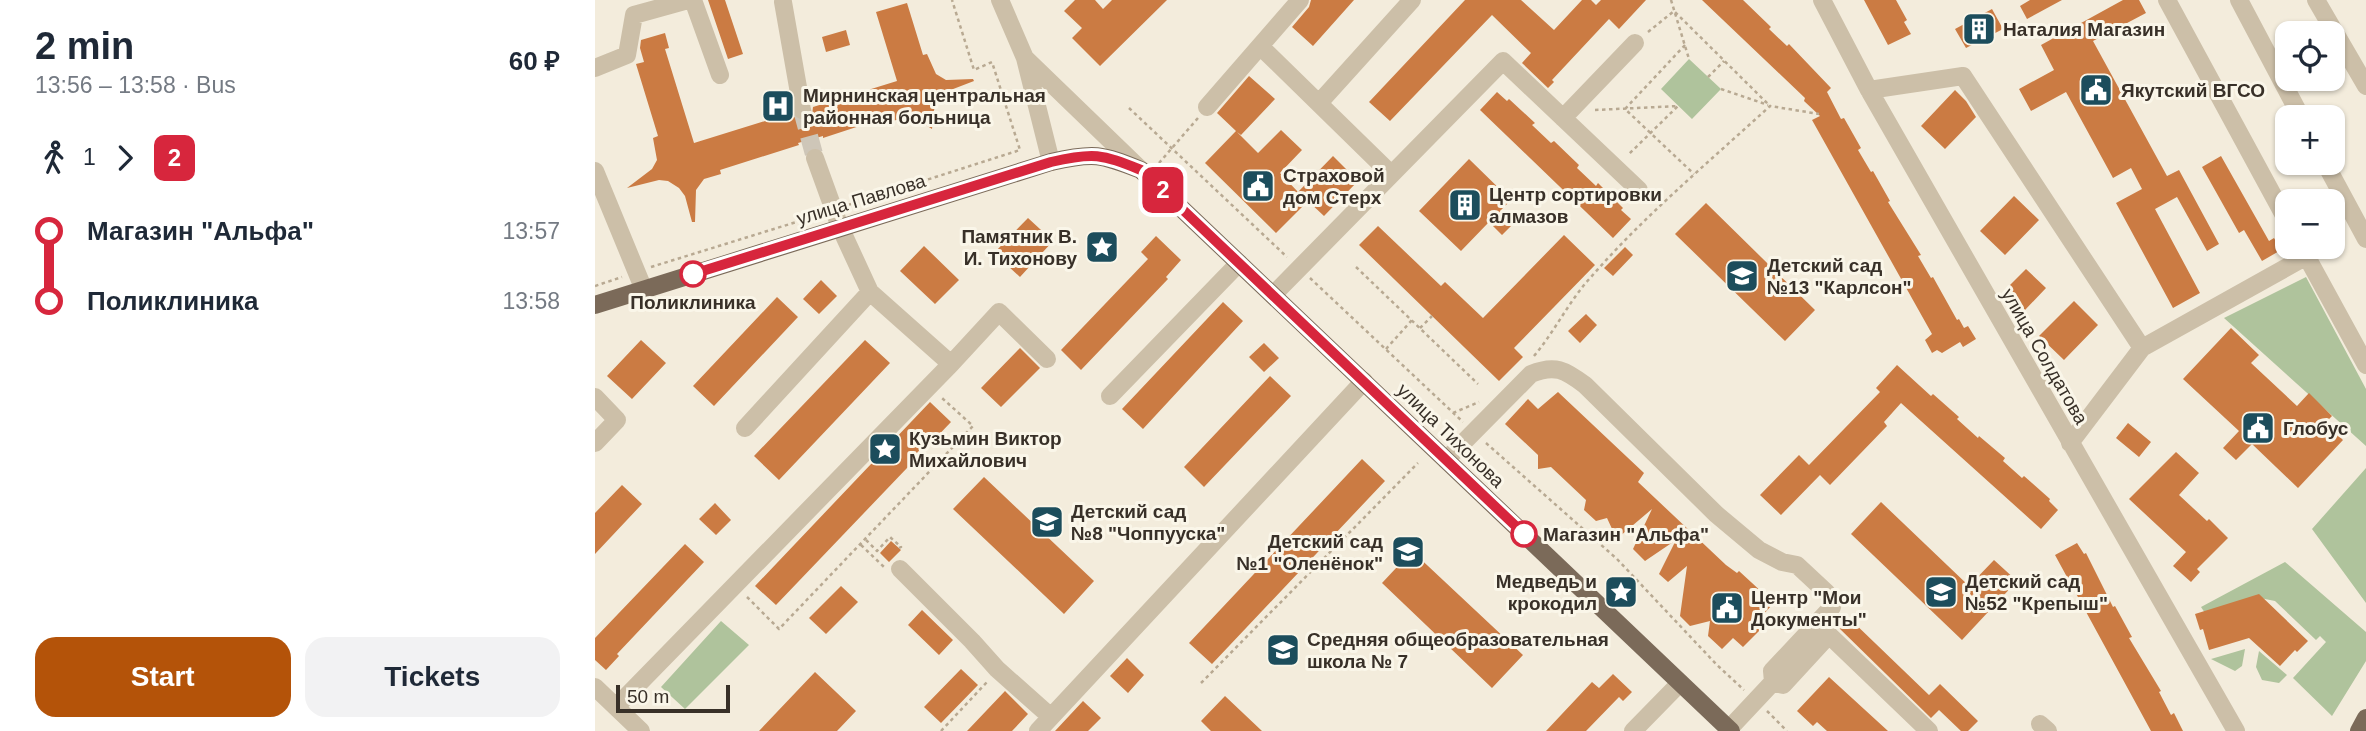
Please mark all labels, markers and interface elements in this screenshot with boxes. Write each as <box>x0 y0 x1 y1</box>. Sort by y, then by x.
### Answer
building icon: Наталия Магазин <box>1960 10 1998 48</box>
place label: Наталия Магазин <box>2003 19 2165 40</box>
map controls <box>2275 21 2345 259</box>
button: locate <box>2275 21 2345 91</box>
text: 2 min <box>35 25 134 67</box>
text: 60 ₽ <box>509 46 560 76</box>
public building icon: Якутский ВГСО <box>2077 71 2115 109</box>
text: 13:56 – 13:58 · Bus <box>35 72 236 98</box>
place label: Якутский ВГСО <box>2121 80 2265 101</box>
place label: Мирнинская центральная районная больница <box>803 85 1046 128</box>
hospital icon: Мирнинская центральная районная больница <box>759 87 797 125</box>
button: + <box>2275 105 2345 175</box>
icon: walk <box>35 139 73 177</box>
icon: forward <box>106 139 144 177</box>
text: 1 <box>83 144 96 170</box>
text: 2 <box>168 144 181 171</box>
place label: Страховой дом Стерх <box>1283 165 1385 208</box>
line badge: 2 <box>1140 167 1186 213</box>
public building icon: Страховой дом Стерх <box>1239 167 1277 205</box>
street label: улица Павлова <box>794 170 929 229</box>
text: 2 <box>1156 176 1170 203</box>
place label: Центр сортировки алмазов <box>1489 184 1662 227</box>
building icon: Центр сортировки алмазов <box>1446 186 1484 224</box>
button: − <box>2275 189 2345 259</box>
text: Магазин "Альфа" <box>87 216 314 246</box>
text: 13:57 <box>502 218 560 244</box>
place label: Памятник В. И. Тихонову <box>961 226 1077 269</box>
place icon: Памятник В. И. Тихонову <box>1083 228 1121 266</box>
place label: Детский сад №13 "Карлсон" <box>1767 255 1912 298</box>
school or university icon: Детский сад №13 "Карлсон" <box>1723 257 1761 295</box>
marker: Поликлиника <box>680 261 706 287</box>
street label: улица Солдатова <box>1997 285 2092 428</box>
text: Поликлиника <box>87 286 258 316</box>
text: 13:58 <box>502 288 560 314</box>
place label: Поликлиника <box>630 292 756 313</box>
street label: улица Тихонова <box>1393 379 1509 492</box>
public building icon: Глобус <box>2239 409 2277 447</box>
place label: Глобус <box>2283 418 2349 439</box>
place label: Кузьмин Виктор Михайлович <box>909 428 1062 471</box>
place icon: Кузьмин Виктор Михайлович <box>866 430 904 468</box>
place label: Детский сад №8 "Чоппууска" <box>1071 501 1225 544</box>
school or university icon: Детский сад №8 "Чоппууска" <box>1028 503 1066 541</box>
marker: Магазин "Альфа" <box>1511 521 1537 547</box>
place label: Магазин "Альфа" <box>1543 524 1709 545</box>
place label: Детский сад №1 "Оленёнок" <box>1236 531 1383 574</box>
school or university icon: Детский сад №1 "Оленёнок" <box>1389 533 1427 571</box>
place label: Медведь и крокодил <box>1496 571 1597 614</box>
place label: Детский сад №52 "Крепыш" <box>1965 571 2108 614</box>
place icon: Медведь и крокодил <box>1602 573 1640 611</box>
school or university icon: Детский сад №52 "Крепыш" <box>1922 573 1960 611</box>
place label: Центр "Мои Документы" <box>1751 587 1867 630</box>
public building icon: Центр "Мои Документы" <box>1708 589 1746 627</box>
place label: Cредняя общеобразовательная школа № 7 <box>1307 629 1609 672</box>
school or university icon: Cредняя общеобразовательная школа № 7 <box>1264 631 1302 669</box>
button: Start <box>35 637 291 717</box>
button: Tickets <box>305 637 560 717</box>
scale bar <box>616 682 730 714</box>
text: 50 m <box>627 686 669 707</box>

